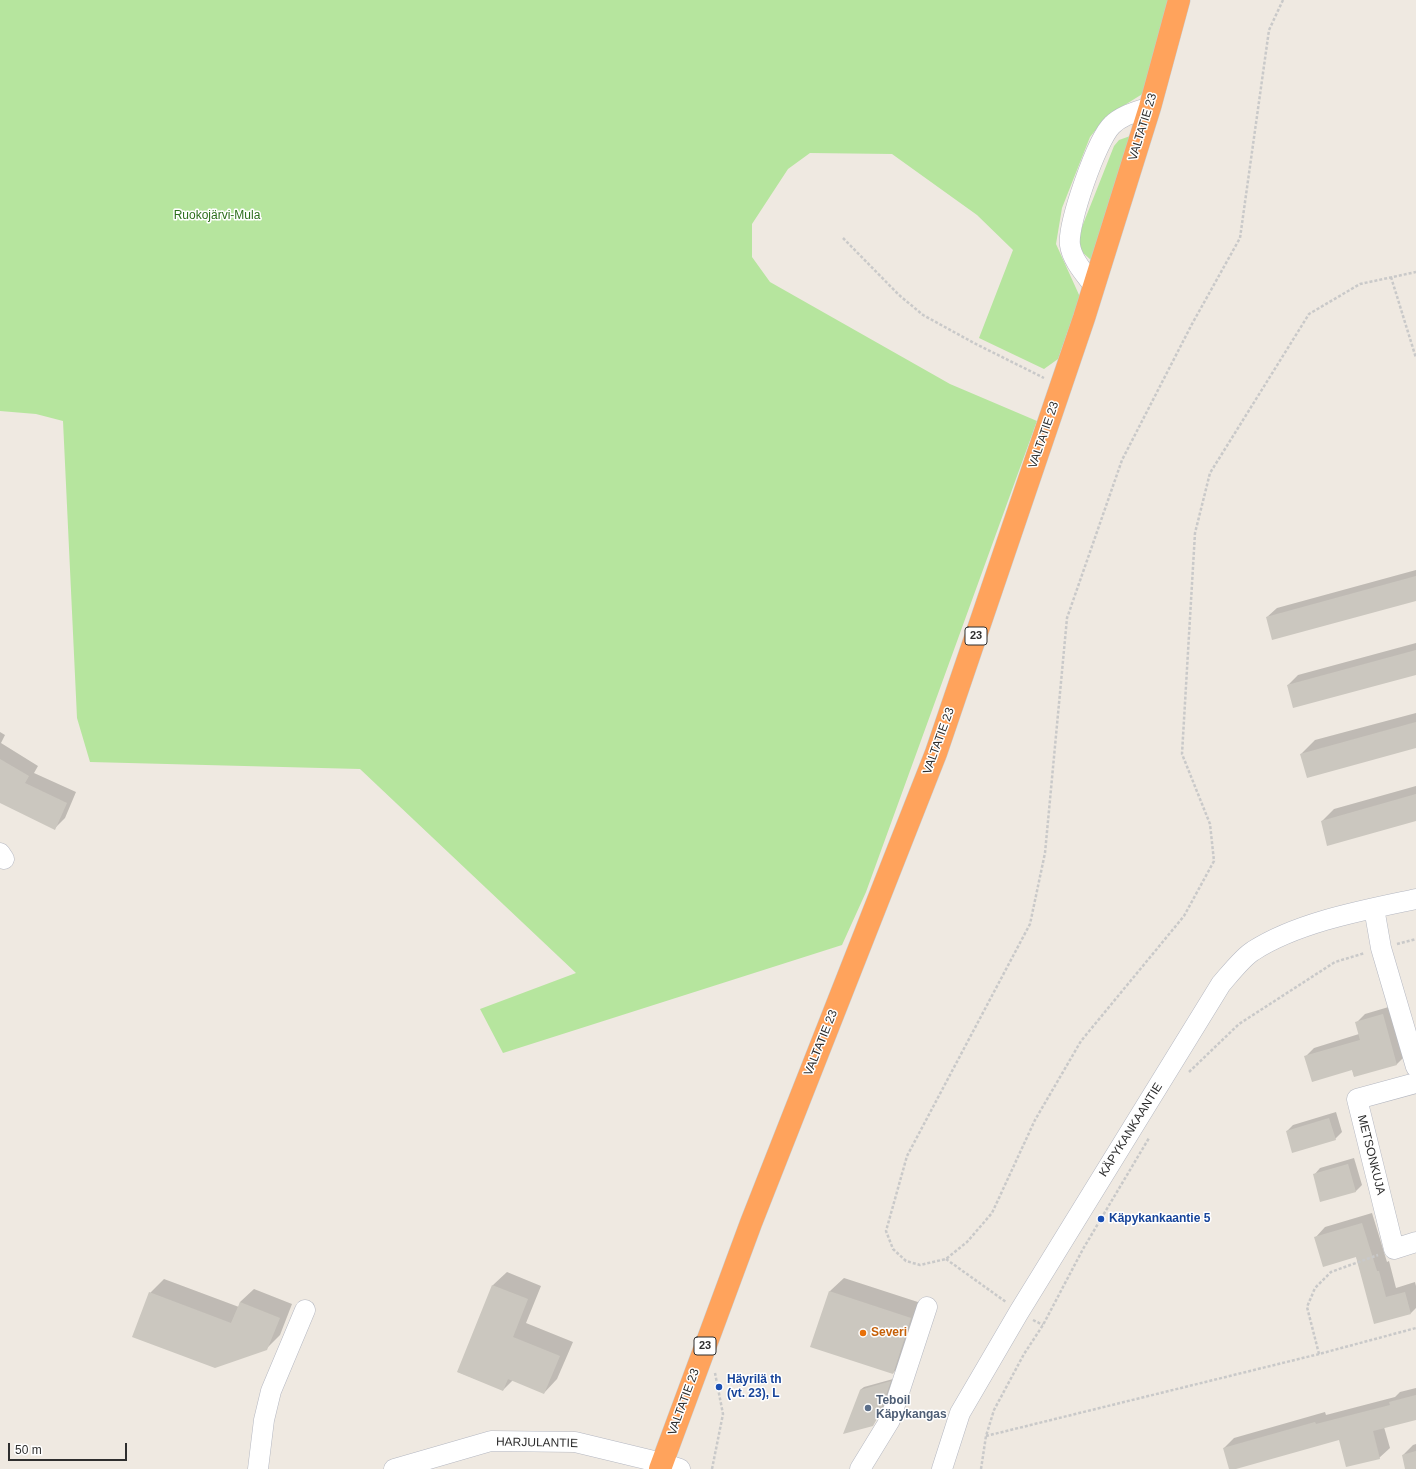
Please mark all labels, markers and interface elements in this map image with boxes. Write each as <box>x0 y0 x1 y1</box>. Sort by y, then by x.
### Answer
street label: VALTATIE 23 <box>1126 92 1160 162</box>
park label: Ruokojärvi-Mula <box>174 209 260 223</box>
street label: VALTATIE 23 <box>1026 400 1062 470</box>
road number: 23 <box>965 627 987 645</box>
street label: VALTATIE 23 <box>920 706 958 776</box>
street label: VALTATIE 23 <box>801 1008 841 1078</box>
street label: KÄPYKANKAANTIE <box>1096 1080 1166 1180</box>
street label: METSONKUJA <box>1354 1113 1388 1197</box>
place label: Käpykankaantie 5 <box>1109 1212 1210 1226</box>
marker: Käpykankaantie 5 <box>1096 1214 1106 1224</box>
place label: Severi <box>871 1326 907 1340</box>
marker: Severi <box>858 1328 868 1338</box>
road number: 23 <box>694 1337 716 1355</box>
street label: VALTATIE 23 <box>665 1367 703 1437</box>
place label: Häyrilä th (vt. 23), L <box>727 1373 782 1401</box>
marker: Häyrilä th (vt. 23), L <box>714 1382 724 1392</box>
place label: Teboil Käpykangas <box>876 1394 947 1422</box>
marker: Teboil Käpykangas <box>863 1403 873 1413</box>
scale bar <box>10 1435 129 1461</box>
street label: HARJULANTIE <box>496 1435 578 1451</box>
text: 50 m <box>15 1443 42 1457</box>

